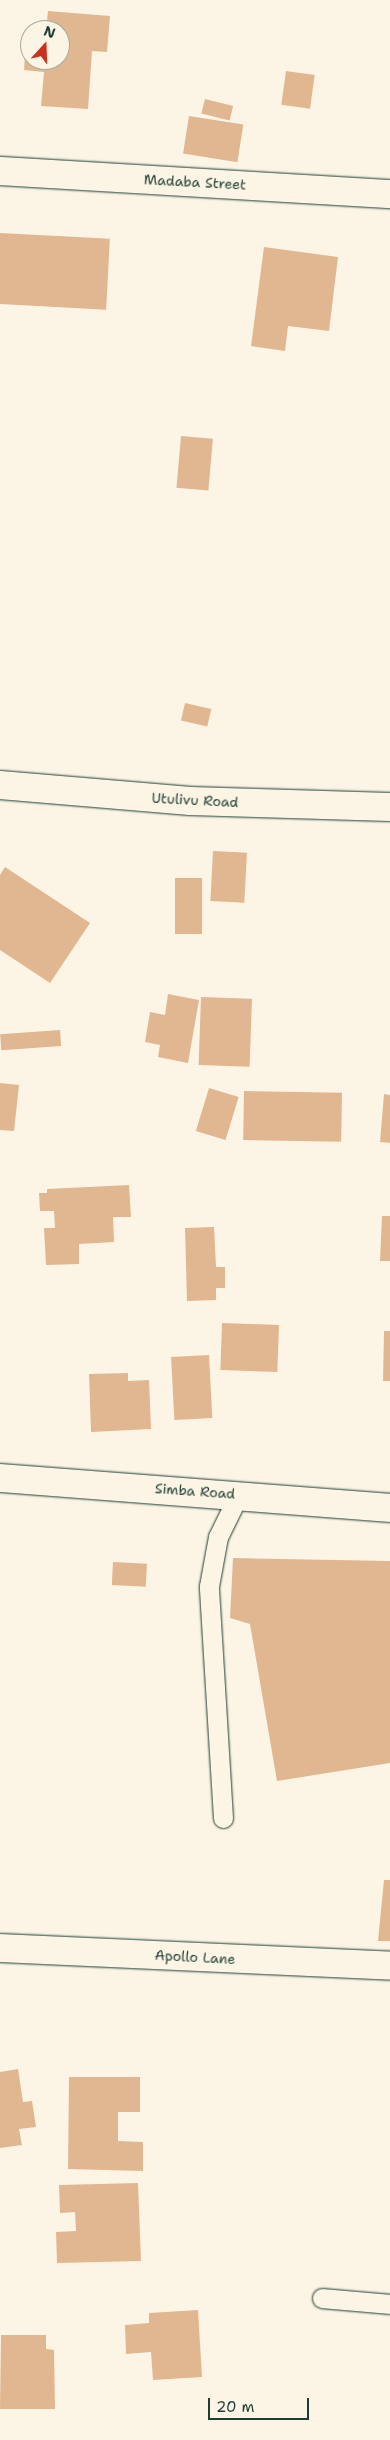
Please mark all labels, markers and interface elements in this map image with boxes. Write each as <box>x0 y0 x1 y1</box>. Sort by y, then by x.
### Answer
north arrow <box>20 20 70 70</box>
text: N <box>41 21 58 42</box>
street label: Madaba Street <box>143 171 247 193</box>
street label: Utulivu Road <box>151 789 239 811</box>
street label: Simba Road <box>154 1480 236 1502</box>
street label: Apollo Lane <box>154 1947 236 1967</box>
scale bar <box>210 2388 311 2420</box>
text: 20 m <box>216 2397 255 2417</box>

